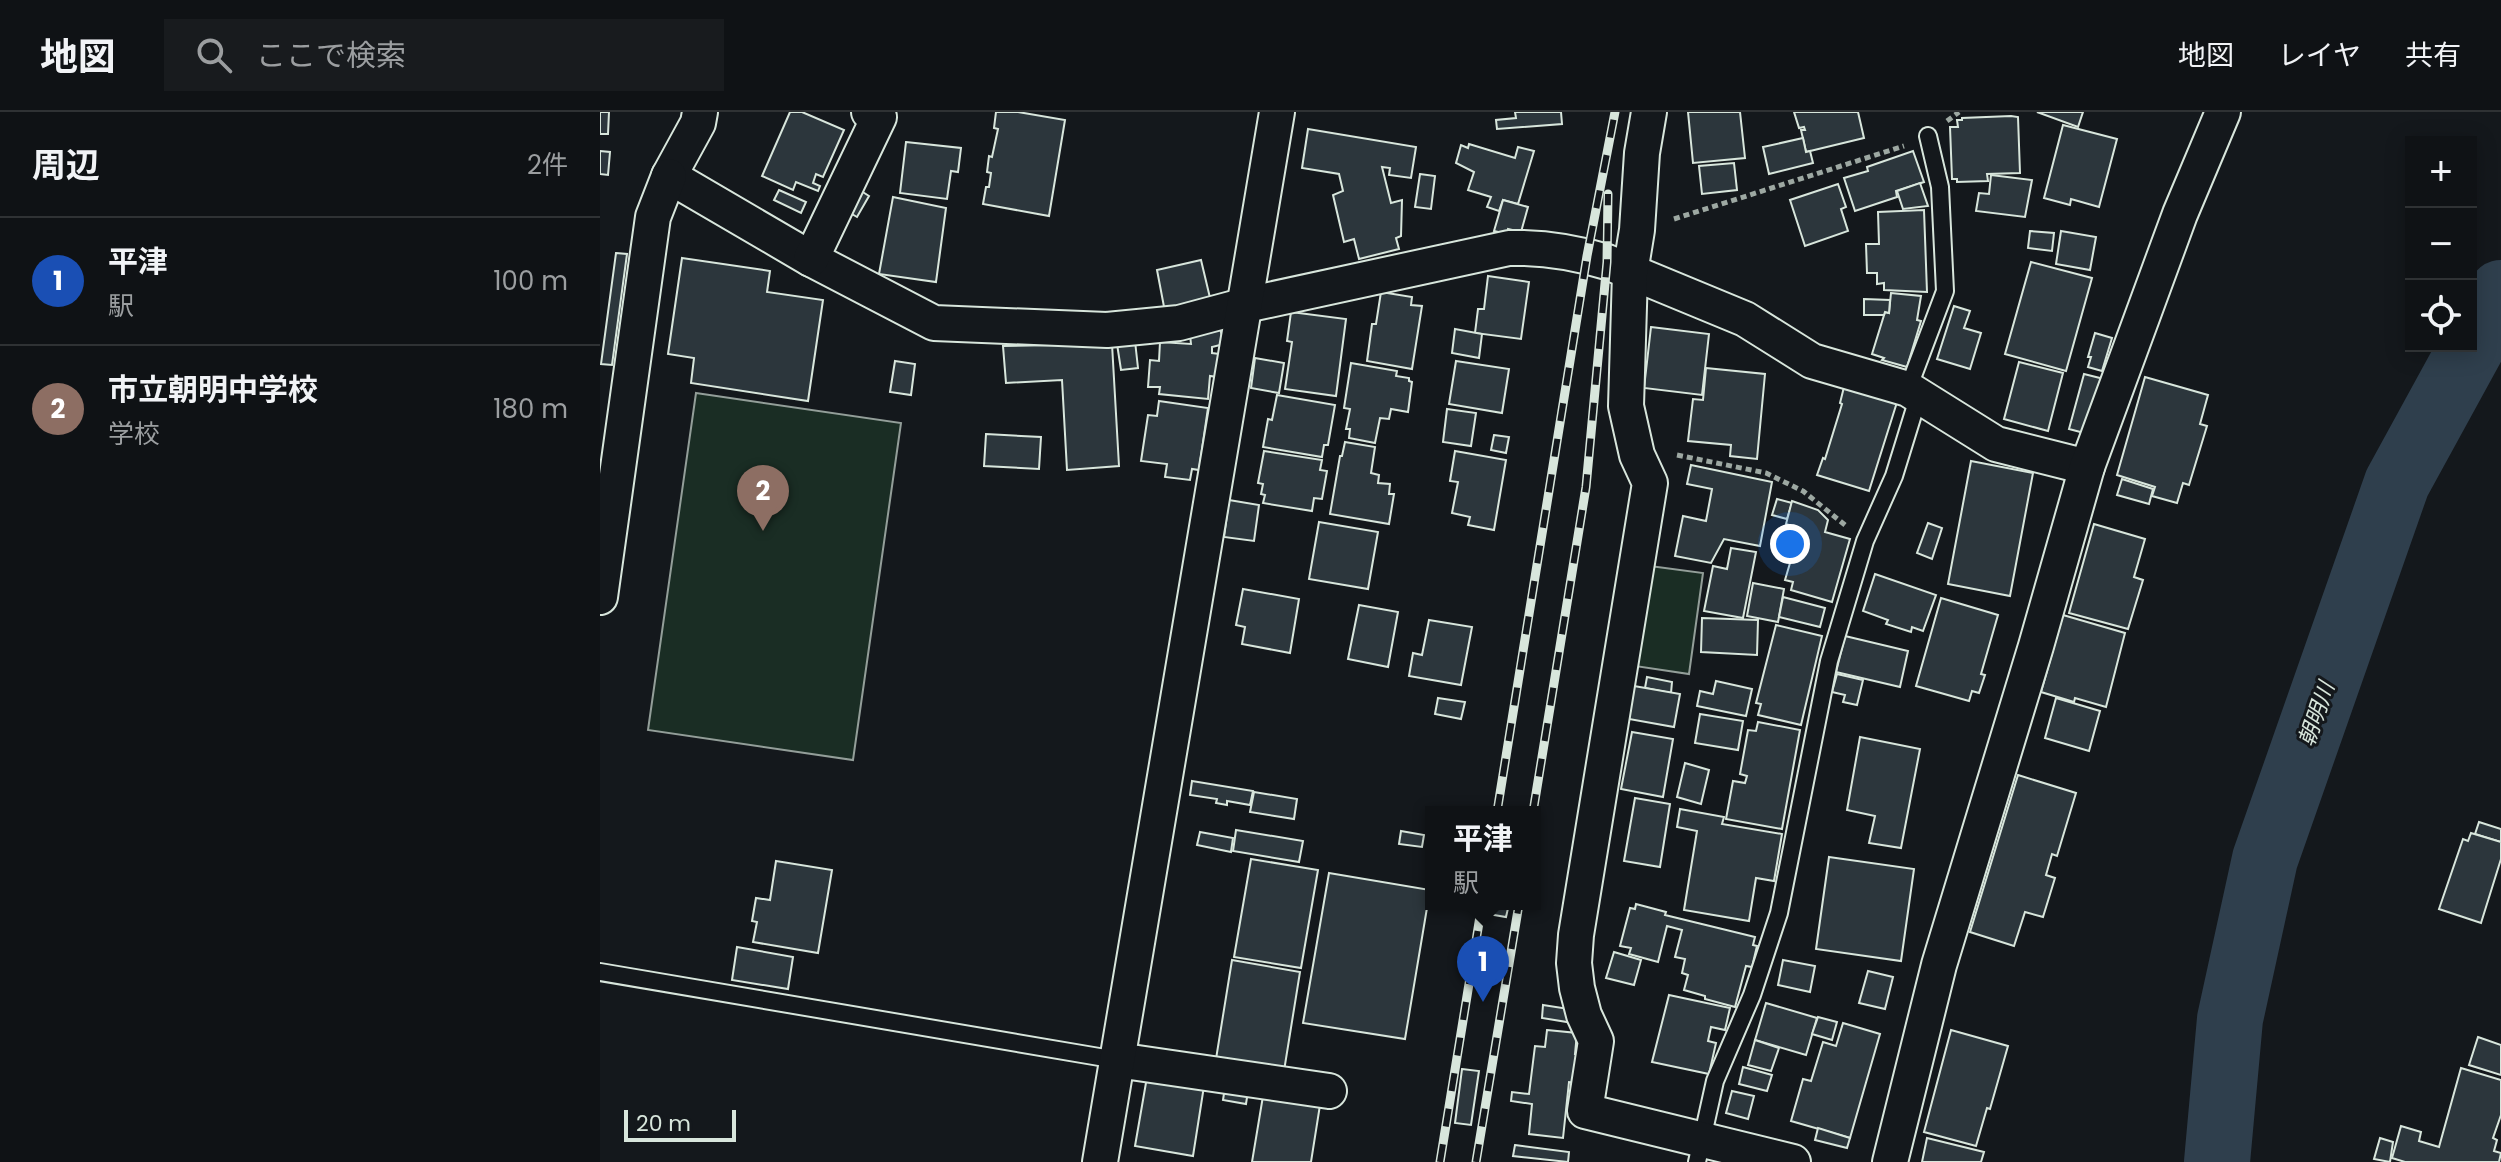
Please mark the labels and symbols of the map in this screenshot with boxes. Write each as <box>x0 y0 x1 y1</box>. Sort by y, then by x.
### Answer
pin: 2 <box>737 465 789 531</box>
your location <box>1770 524 1810 564</box>
water label: 朝明川 <box>2291 676 2343 750</box>
pin: 1 <box>1457 936 1509 1002</box>
scale bar <box>624 1106 736 1142</box>

